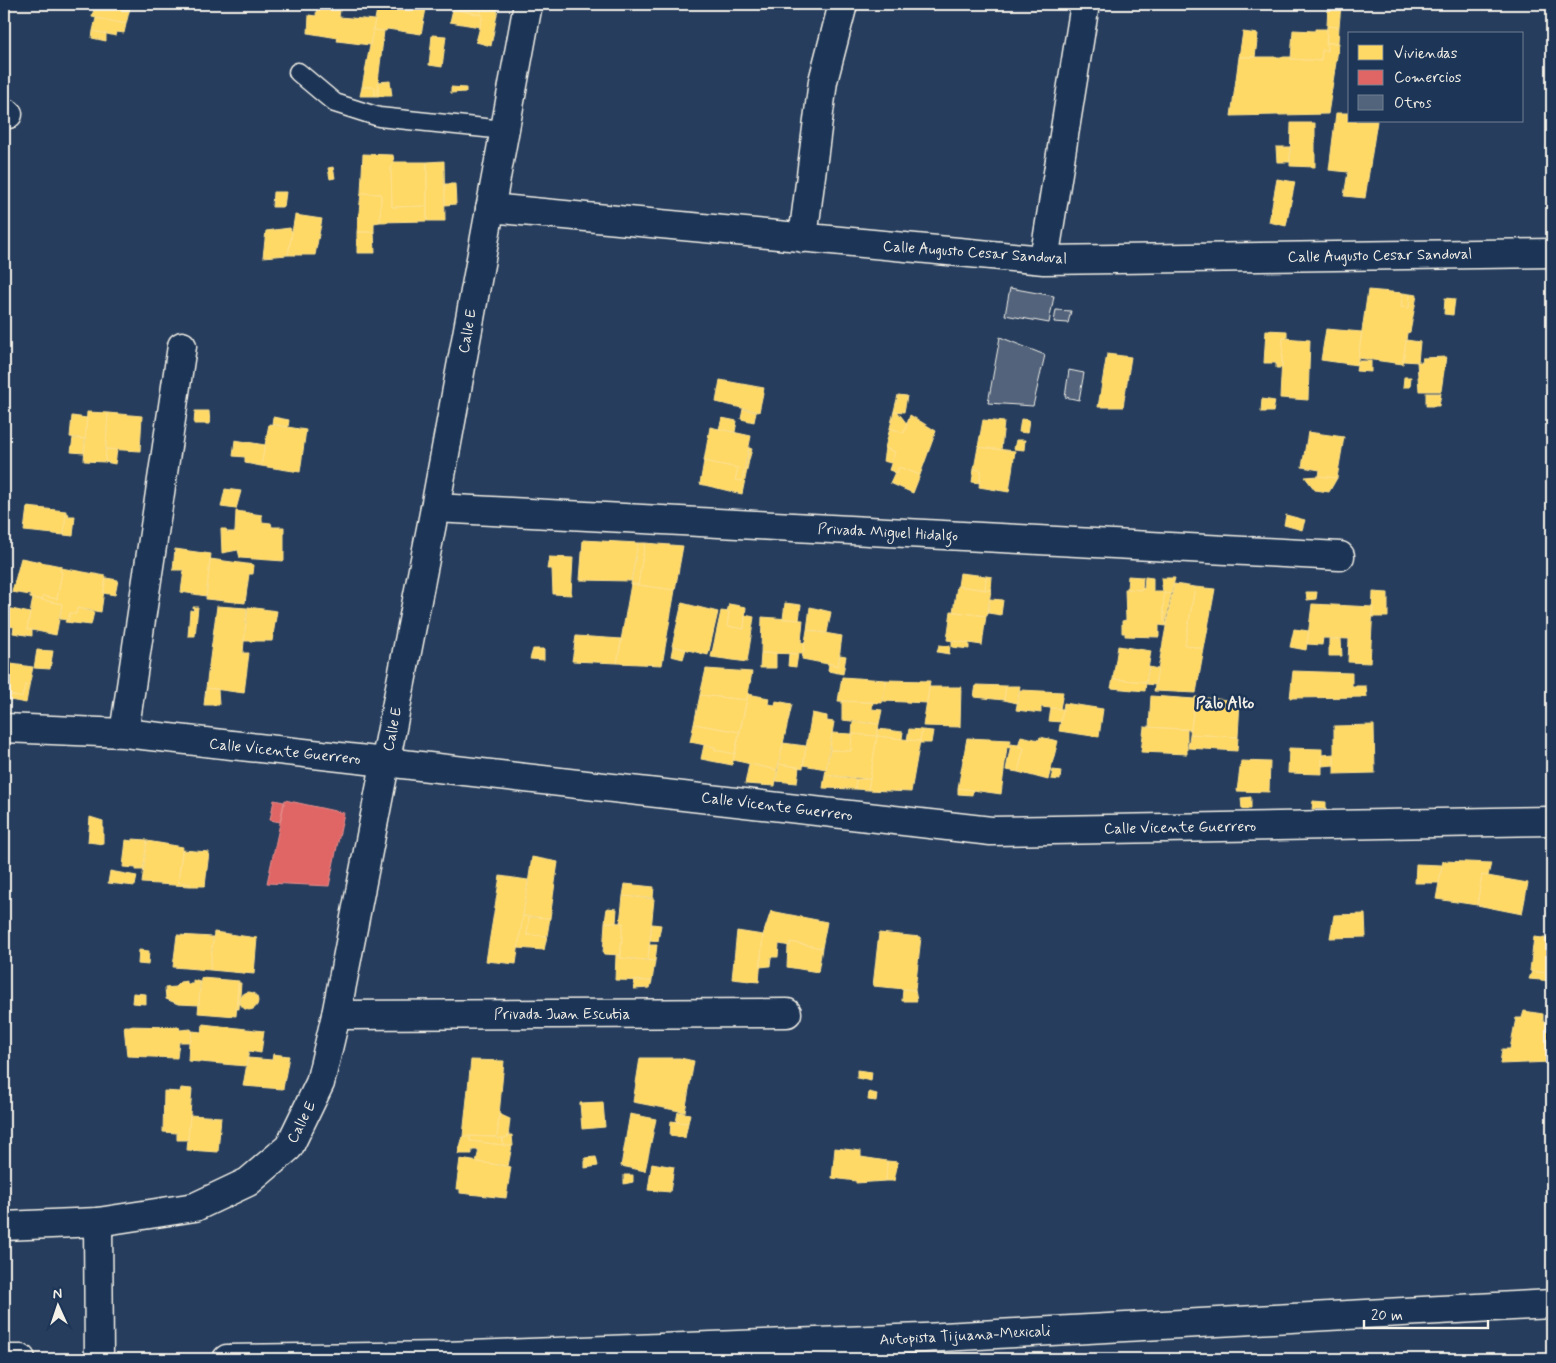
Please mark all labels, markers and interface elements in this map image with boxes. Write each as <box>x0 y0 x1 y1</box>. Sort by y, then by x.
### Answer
legend <box>1348 32 1524 122</box>
text: Viviendas <box>1394 44 1458 64</box>
text: Comercios <box>1394 68 1462 88</box>
text: Otros <box>1394 94 1432 114</box>
street label: Calle Augusto Cesar Sandoval <box>882 237 1068 269</box>
street label: Calle Augusto Cesar Sandoval <box>1288 244 1472 268</box>
street label: Calle E <box>454 307 482 355</box>
street label: Privada Miguel Hidalgo <box>817 519 959 548</box>
district label: Palo Alto <box>1196 693 1255 714</box>
street label: Calle E <box>379 705 407 753</box>
street label: Calle Vicente Guerrero <box>208 734 362 770</box>
street label: Calle Vicente Guerrero <box>700 788 854 826</box>
street label: Calle Vicente Guerrero <box>1104 817 1256 839</box>
street label: Privada Juan Escutia <box>494 1005 630 1025</box>
street label: Calle E <box>283 1098 321 1147</box>
north arrow <box>32 1280 82 1330</box>
text: N <box>52 1285 63 1303</box>
scale bar <box>1364 1298 1487 1330</box>
text: 20 m <box>1371 1306 1403 1326</box>
street label: Autopista Tijuana-Mexicali <box>879 1322 1051 1350</box>

